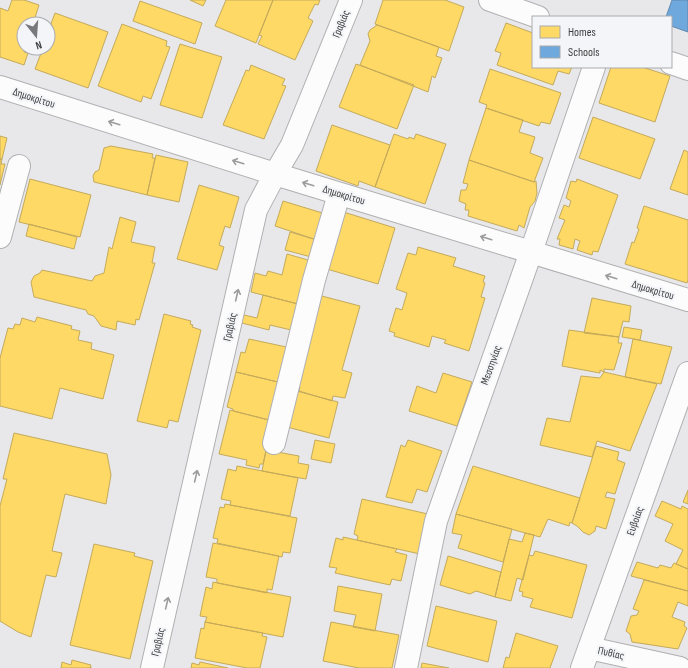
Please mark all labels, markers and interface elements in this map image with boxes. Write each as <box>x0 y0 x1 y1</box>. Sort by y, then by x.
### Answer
street label: Γραβιάς <box>330 8 352 40</box>
north arrow <box>16 16 56 56</box>
legend <box>532 16 672 68</box>
text: Homes <box>568 25 596 40</box>
text: N <box>34 38 43 52</box>
text: Schools <box>568 45 600 60</box>
street label: Δημοκρίτου <box>11 85 57 111</box>
one-way arrow <box>108 119 120 127</box>
one-way arrow <box>231 158 244 165</box>
one-way arrow <box>302 180 315 187</box>
street label: Δημοκρίτου <box>321 182 367 208</box>
one-way arrow <box>481 234 493 242</box>
one-way arrow <box>604 273 617 280</box>
street label: Δημοκρίτου <box>630 277 676 303</box>
one-way arrow <box>234 288 241 301</box>
street label: Γραβιάς <box>220 312 240 342</box>
street label: Μεσσηνίας <box>478 343 504 387</box>
one-way arrow <box>192 470 200 483</box>
street label: Ευβοίας <box>624 505 646 537</box>
one-way arrow <box>163 596 171 609</box>
street label: Γραβιάς <box>148 627 168 657</box>
street label: Πυθίας <box>597 644 625 662</box>

